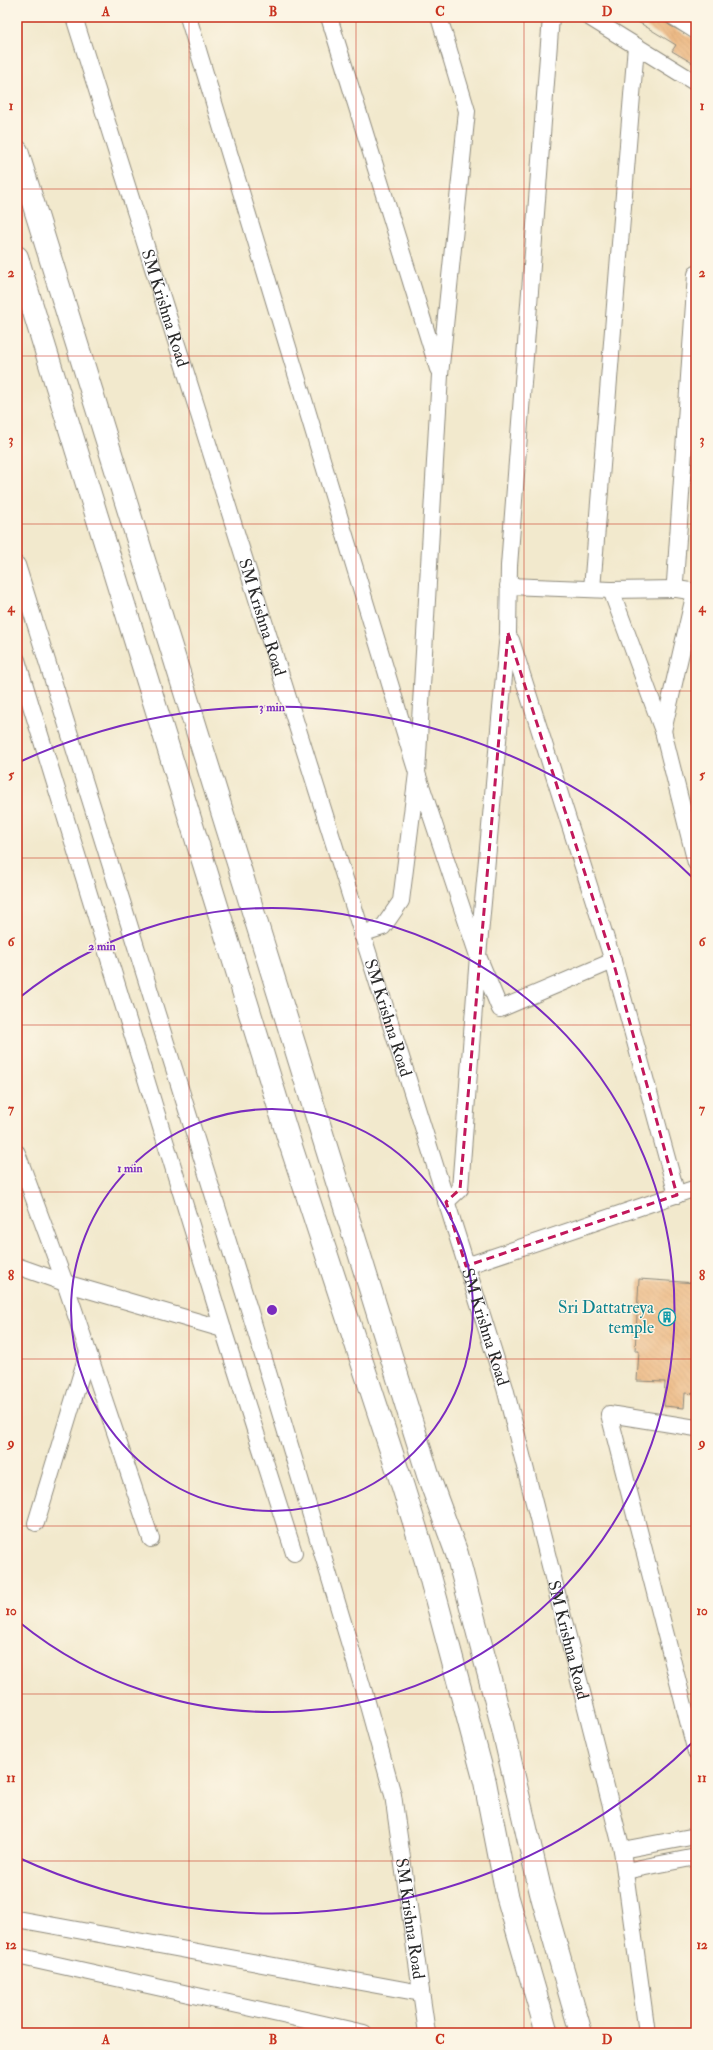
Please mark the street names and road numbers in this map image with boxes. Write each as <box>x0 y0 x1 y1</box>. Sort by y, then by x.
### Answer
street label: SM Krishna Road <box>137 247 193 370</box>
street label: SM Krishna Road <box>234 556 291 679</box>
street label: SM Krishna Road <box>360 957 417 1080</box>
street label: SM Krishna Road <box>457 1266 514 1389</box>
street label: SM Krishna Road <box>543 1578 594 1702</box>
street label: SM Krishna Road <box>391 1857 429 1981</box>

